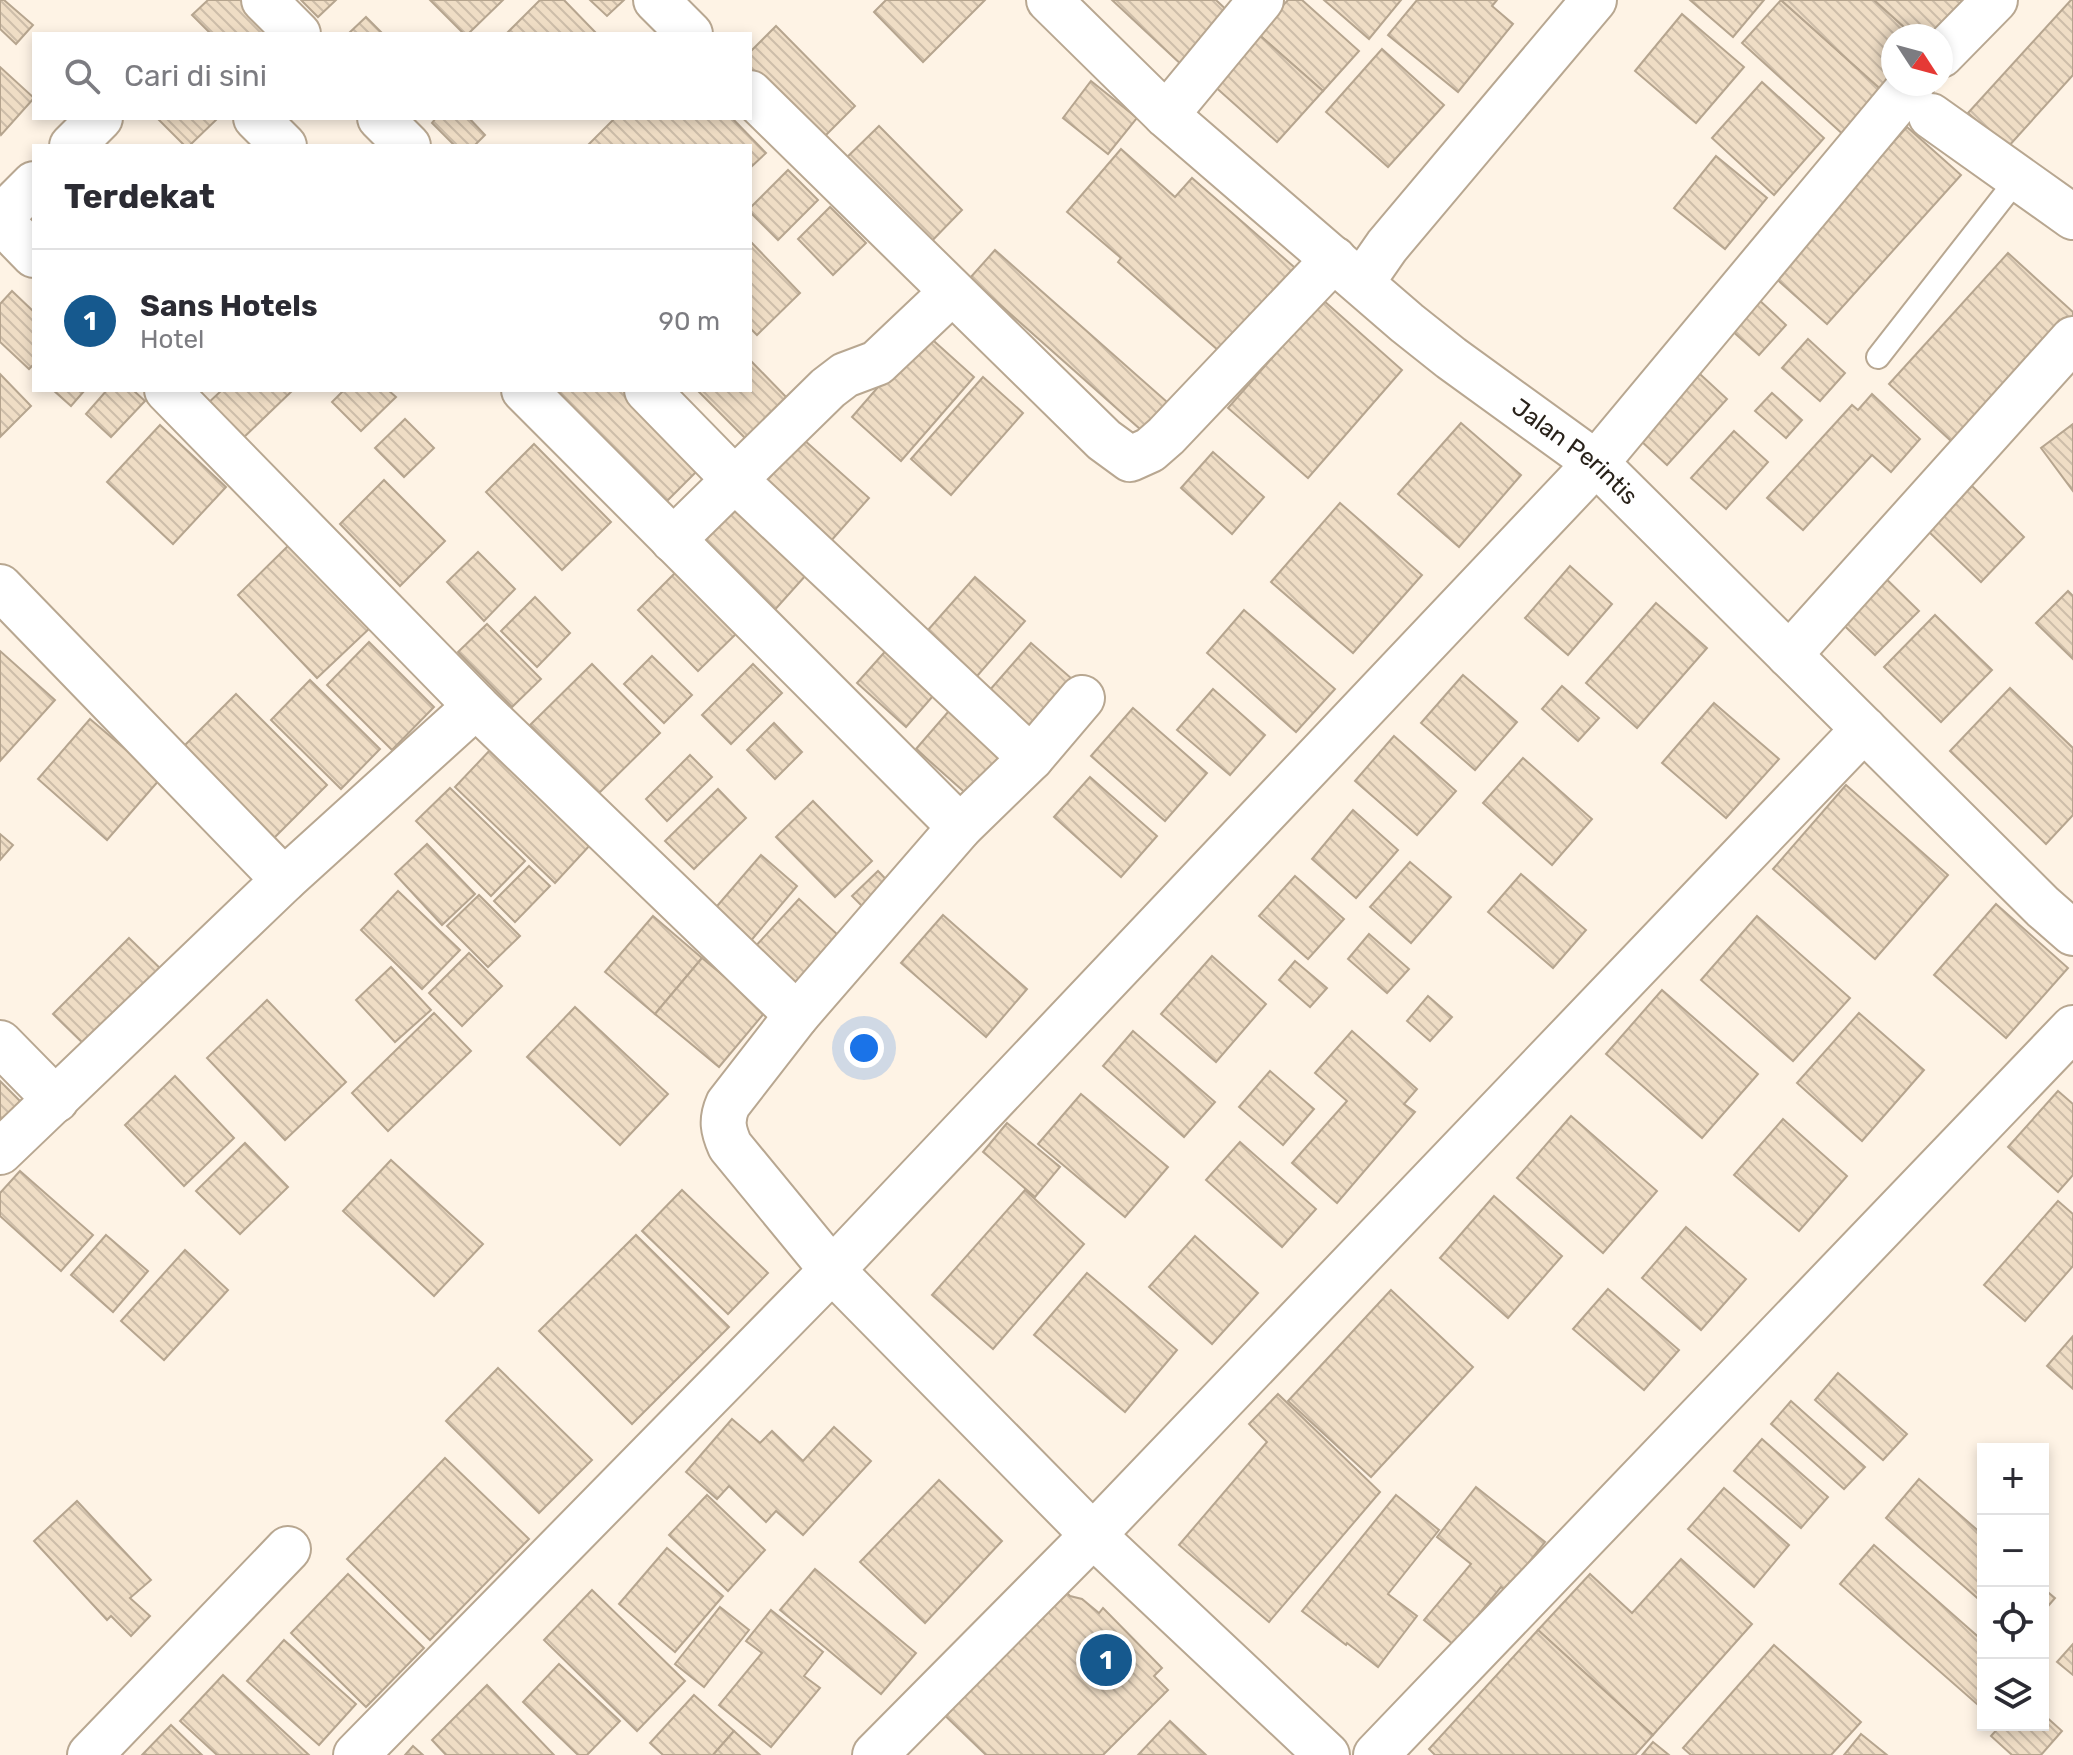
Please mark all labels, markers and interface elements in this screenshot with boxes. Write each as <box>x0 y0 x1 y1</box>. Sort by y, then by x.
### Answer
north arrow <box>1881 24 1953 96</box>
search box <box>32 32 752 120</box>
icon: search <box>60 54 104 98</box>
text: Cari di sini <box>124 58 267 94</box>
text: Terdekat <box>64 176 215 217</box>
text: Sans Hotels <box>140 288 317 324</box>
text: 1 <box>84 306 96 337</box>
text: 90 m <box>659 306 720 337</box>
text: Hotel <box>140 324 204 355</box>
street label: Jalan Perintis <box>1507 393 1643 510</box>
your location <box>844 1028 884 1068</box>
map controls <box>1977 1443 2049 1731</box>
button: + <box>1977 1443 2049 1515</box>
button: − <box>1977 1515 2049 1587</box>
button: locate <box>1977 1587 2049 1659</box>
pin: 1 <box>1080 1630 1132 1690</box>
button: layers <box>1977 1659 2049 1731</box>

